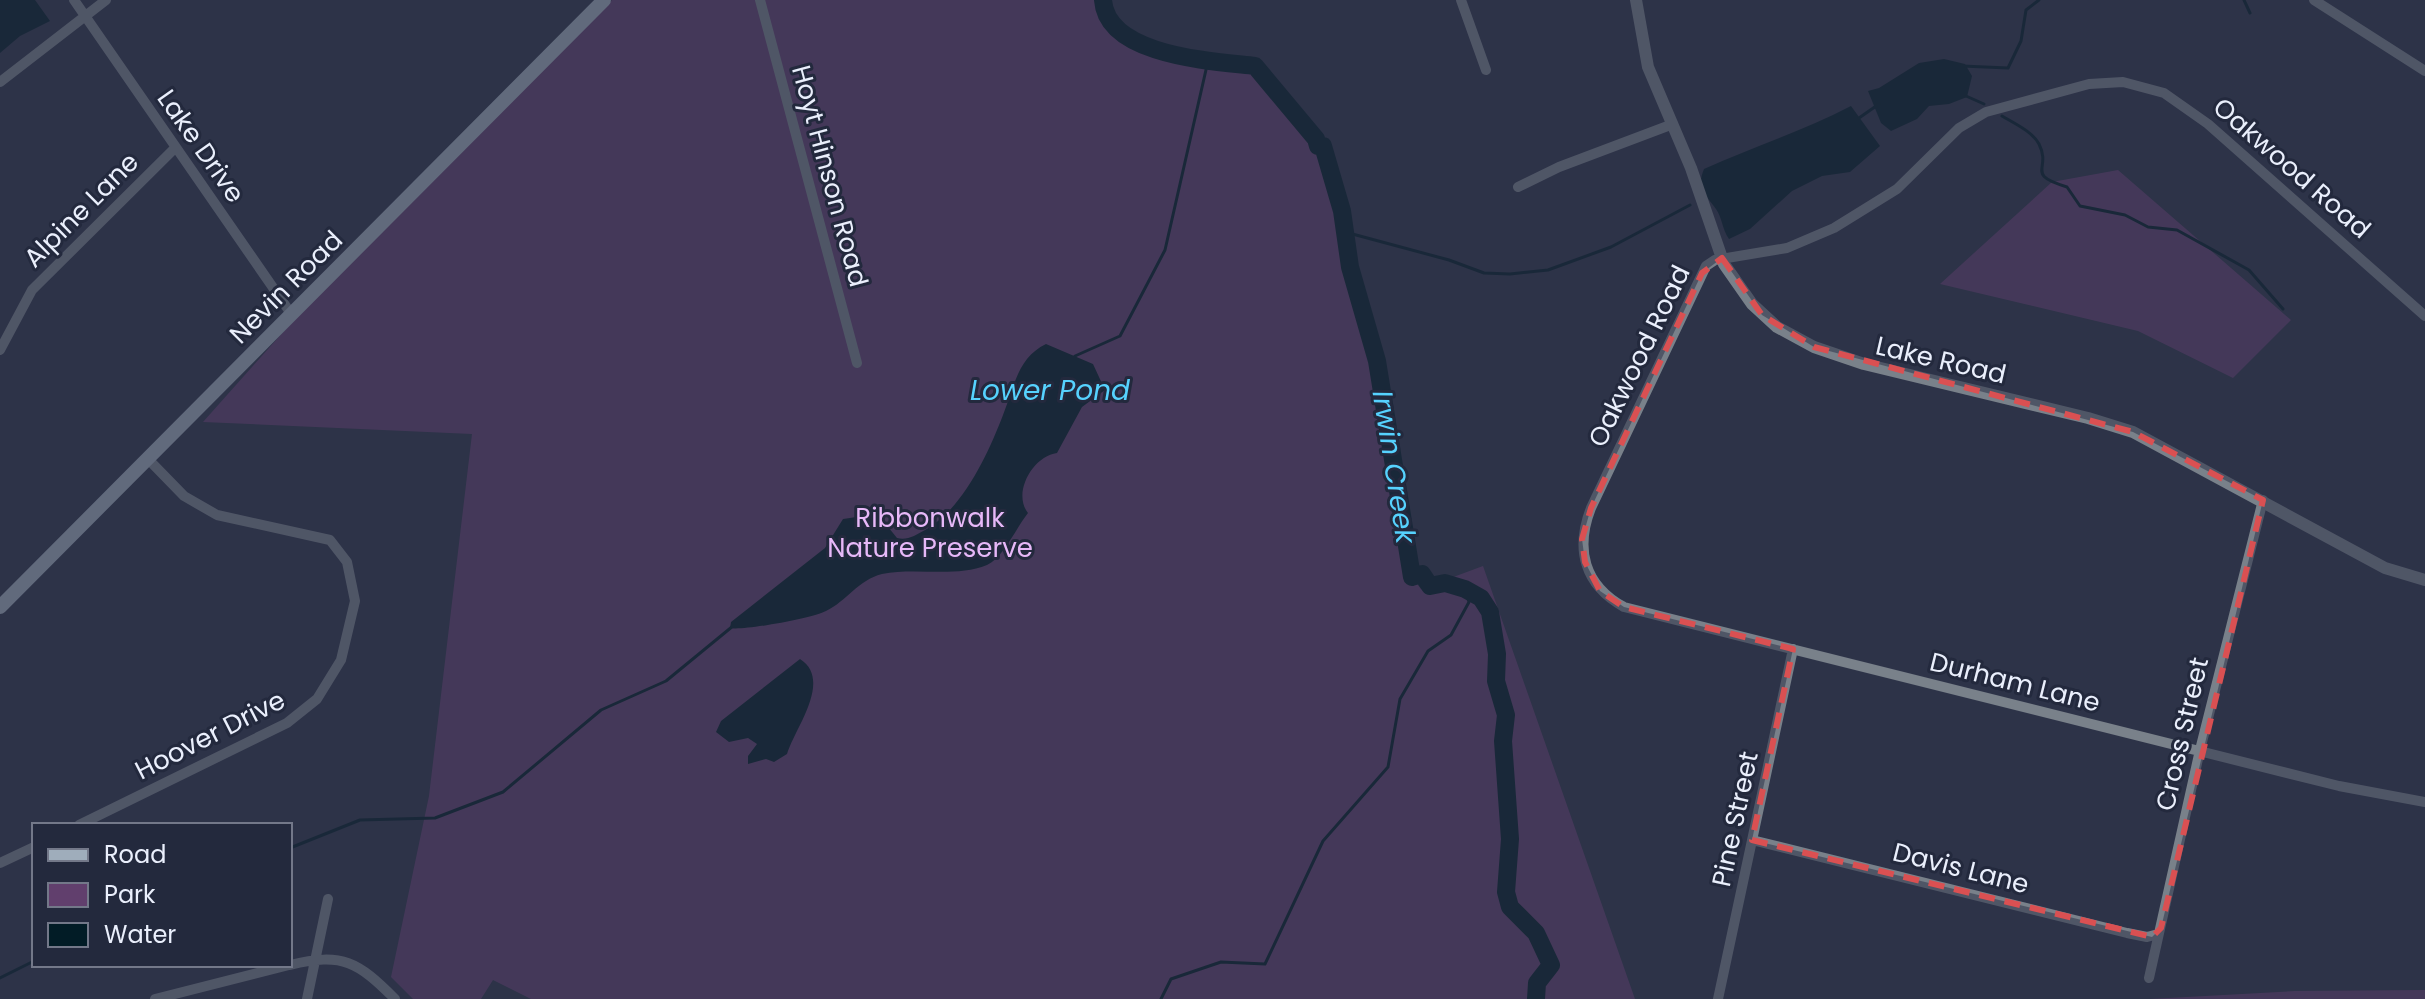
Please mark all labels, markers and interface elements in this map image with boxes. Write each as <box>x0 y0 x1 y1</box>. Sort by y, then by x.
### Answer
street label: Hoyt Hinson Road <box>783 61 877 291</box>
street label: Lake Drive <box>149 82 253 210</box>
street label: Oakwood Road <box>2205 89 2379 247</box>
street label: Alpine Lane <box>16 145 146 275</box>
street label: Nevin Road <box>221 222 351 352</box>
street label: Oakwood Road <box>1579 259 1699 453</box>
street label: Lake Road <box>1872 328 2010 392</box>
water label: Lower Pond <box>970 371 1131 410</box>
water label: Irwin Creek <box>1363 388 1426 548</box>
park label: Ribbonwalk Nature Preserve <box>827 500 1033 566</box>
street label: Durham Lane <box>1926 643 2104 721</box>
street label: Cross Street <box>2147 654 2217 814</box>
street label: Hoover Drive <box>129 682 291 788</box>
street label: Pine Street <box>1703 748 1767 890</box>
legend <box>32 823 292 967</box>
street label: Davis Lane <box>1889 834 2033 902</box>
text: Road <box>104 838 166 871</box>
text: Park <box>104 878 156 911</box>
text: Water <box>104 918 176 951</box>

